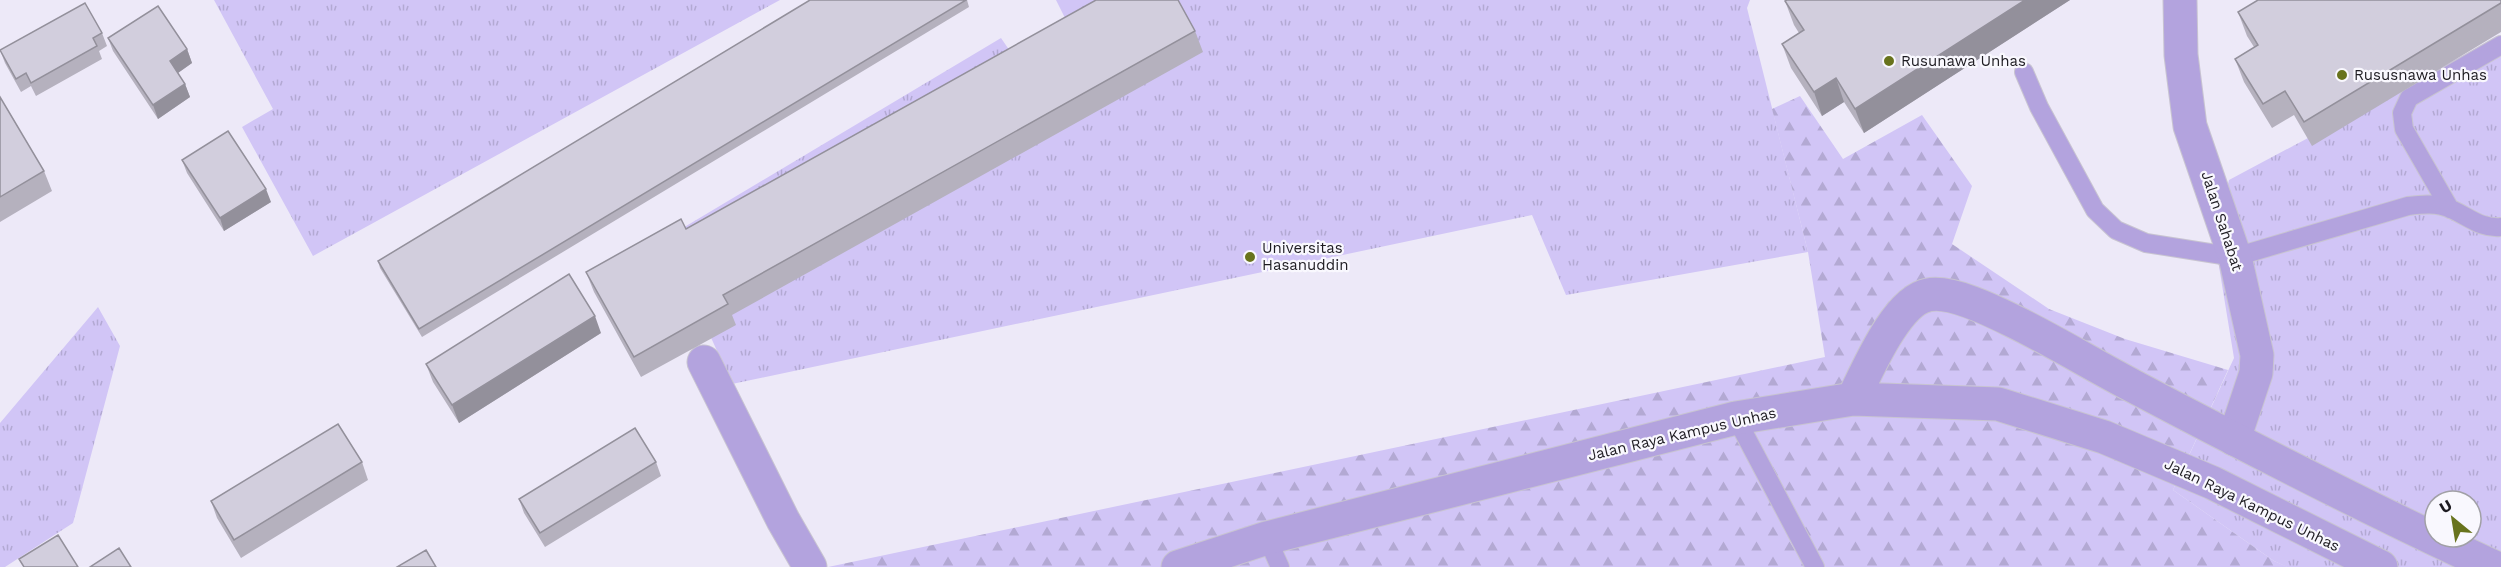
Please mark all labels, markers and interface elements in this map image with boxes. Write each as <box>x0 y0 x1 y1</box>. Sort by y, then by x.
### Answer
place label: Rusunawa Unhas <box>1901 52 2026 70</box>
marker: Rusunawa Unhas <box>1882 54 1896 68</box>
place label: Rususnawa Unhas <box>2354 66 2487 84</box>
marker: Rususnawa Unhas <box>2335 68 2349 82</box>
street label: Jalan Sahabat <box>2197 169 2247 274</box>
place label: Universitas Hasanuddin <box>1262 239 1348 274</box>
marker: Universitas Hasanuddin <box>1243 250 1257 264</box>
street label: Jalan Raya Kampus Unhas <box>1586 404 1778 464</box>
street label: Jalan Raya Kampus Unhas <box>2161 455 2343 555</box>
north arrow <box>2423 489 2483 549</box>
text: U <box>2436 495 2455 518</box>

